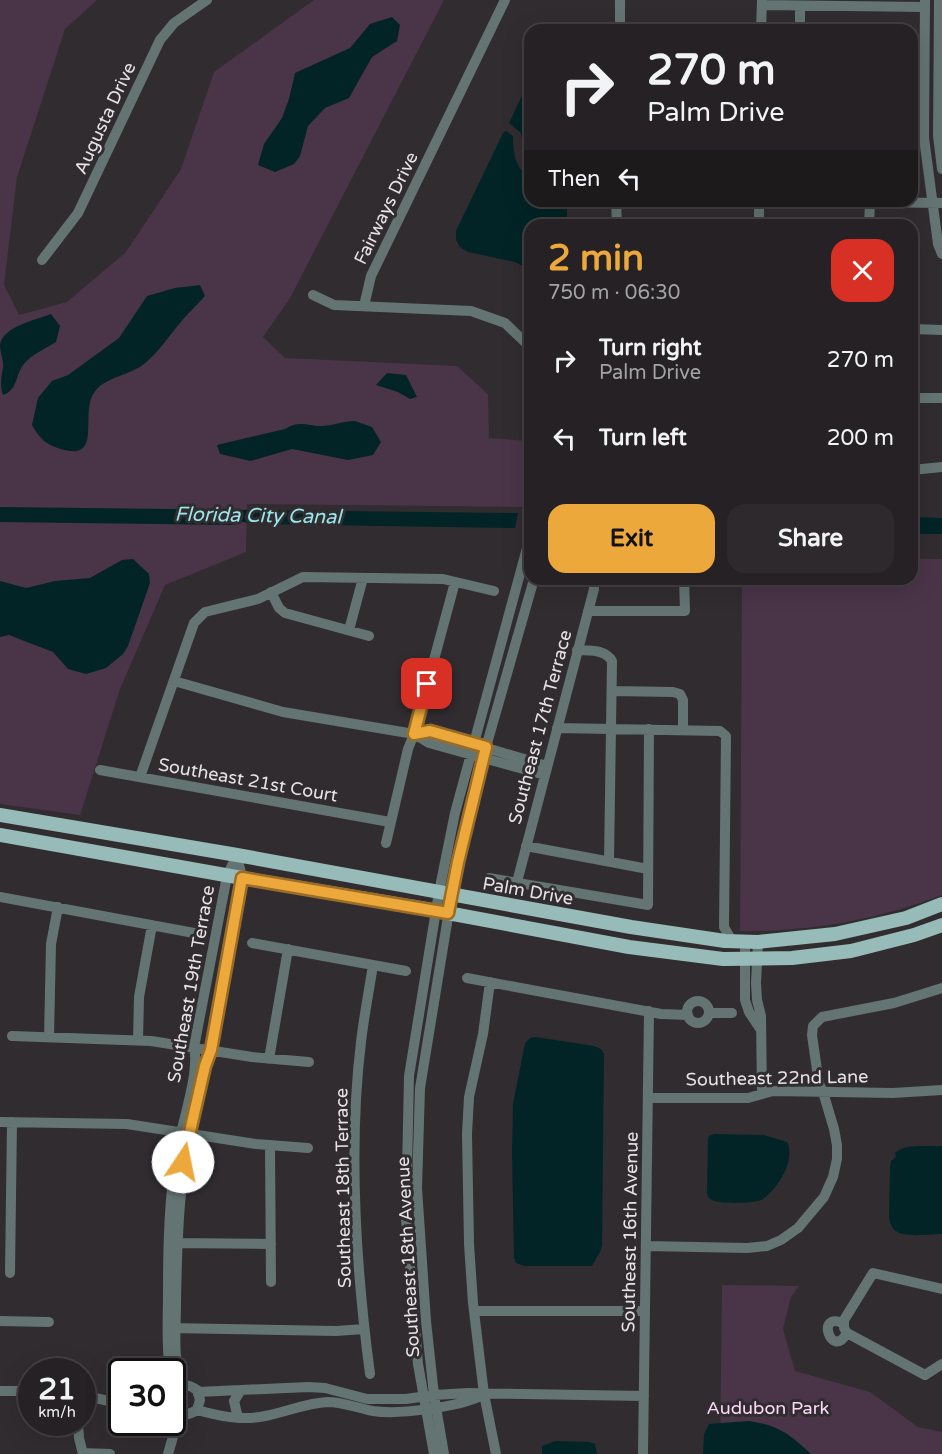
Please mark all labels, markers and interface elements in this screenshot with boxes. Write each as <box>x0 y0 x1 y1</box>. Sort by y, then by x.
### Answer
text: 270 m <box>647 45 776 96</box>
icon: right <box>548 48 626 126</box>
street label: Augusta Drive <box>69 59 141 177</box>
text: Palm Drive <box>647 96 785 129</box>
street label: Fairways Drive <box>349 148 423 268</box>
icon: left <box>613 162 646 195</box>
text: Then <box>548 166 601 192</box>
text: 2 min <box>548 237 644 280</box>
button: close <box>831 239 894 302</box>
text: 750 m · 06:30 <box>548 281 680 305</box>
text: Turn right <box>599 335 701 361</box>
icon: right <box>548 344 581 377</box>
text: 270 m <box>827 347 894 373</box>
text: Palm Drive <box>599 361 701 385</box>
icon: left <box>548 422 581 455</box>
text: Turn left <box>599 425 687 451</box>
text: 200 m <box>827 425 894 451</box>
water label: Florida City Canal <box>174 503 344 529</box>
button: Exit <box>548 504 715 573</box>
button: Share <box>727 504 894 573</box>
street label: Southeast 17th Terrace <box>503 628 577 826</box>
pin <box>401 658 452 709</box>
icon: arrive <box>410 667 443 700</box>
street label: Southeast 21st Court <box>157 753 340 807</box>
street label: Palm Drive <box>481 872 575 910</box>
street label: Southeast 19th Terrace <box>163 884 219 1084</box>
street label: Southeast 22nd Lane <box>686 1065 868 1091</box>
street label: Southeast 18th Terrace <box>330 1088 356 1288</box>
position arrow <box>151 1130 215 1194</box>
street label: Southeast 16th Avenue <box>617 1131 643 1333</box>
street label: Southeast 18th Avenue <box>392 1156 424 1358</box>
speed limit sign: 30 <box>108 1358 186 1436</box>
text: 21 <box>38 1371 76 1408</box>
park label: Audubon Park <box>707 1397 830 1419</box>
text: km/h <box>38 1403 76 1421</box>

